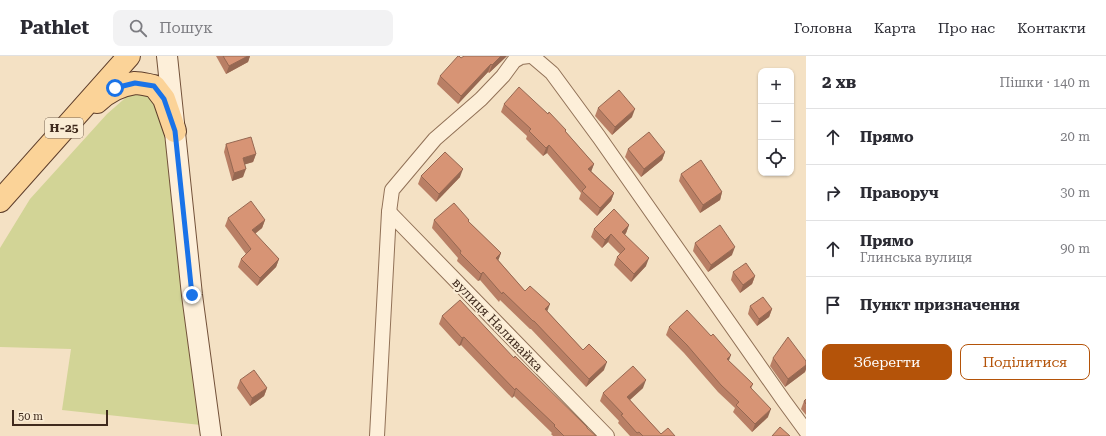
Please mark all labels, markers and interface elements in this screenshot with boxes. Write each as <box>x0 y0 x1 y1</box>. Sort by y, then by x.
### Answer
search box <box>113 10 393 46</box>
text: Pathlet <box>20 16 89 39</box>
icon: search <box>127 17 149 39</box>
text: Пошук <box>159 19 213 37</box>
text: Головна <box>794 20 852 36</box>
text: Карта <box>874 20 916 36</box>
text: Про нас <box>938 20 995 36</box>
text: Контакти <box>1017 20 1086 36</box>
map controls <box>758 68 794 176</box>
button: + <box>758 68 794 104</box>
text: 2 хв <box>822 72 856 92</box>
text: Пішки · 140 m <box>1000 75 1090 90</box>
route start <box>106 79 124 97</box>
button: − <box>758 104 794 140</box>
road number: Н-25 <box>45 118 83 138</box>
icon: ahead <box>822 126 844 148</box>
text: Прямо <box>860 128 914 146</box>
text: 20 m <box>1060 129 1090 144</box>
button: locate <box>758 140 794 176</box>
icon: right <box>822 182 844 204</box>
text: Праворуч <box>860 184 939 202</box>
text: 30 m <box>1060 185 1090 200</box>
text: Прямо <box>860 232 914 250</box>
icon: ahead <box>822 238 844 260</box>
text: 90 m <box>1060 241 1090 256</box>
text: Глинська вулиця <box>860 250 972 265</box>
street label: вулиця Наливайка <box>449 275 546 374</box>
route end <box>183 286 201 304</box>
icon: arrive <box>822 294 844 316</box>
text: Пункт призначення <box>860 296 1020 314</box>
button: Зберегти <box>822 344 952 380</box>
button: Поділитися <box>960 344 1090 380</box>
scale bar <box>12 408 108 427</box>
text: 50 m <box>18 410 43 423</box>

